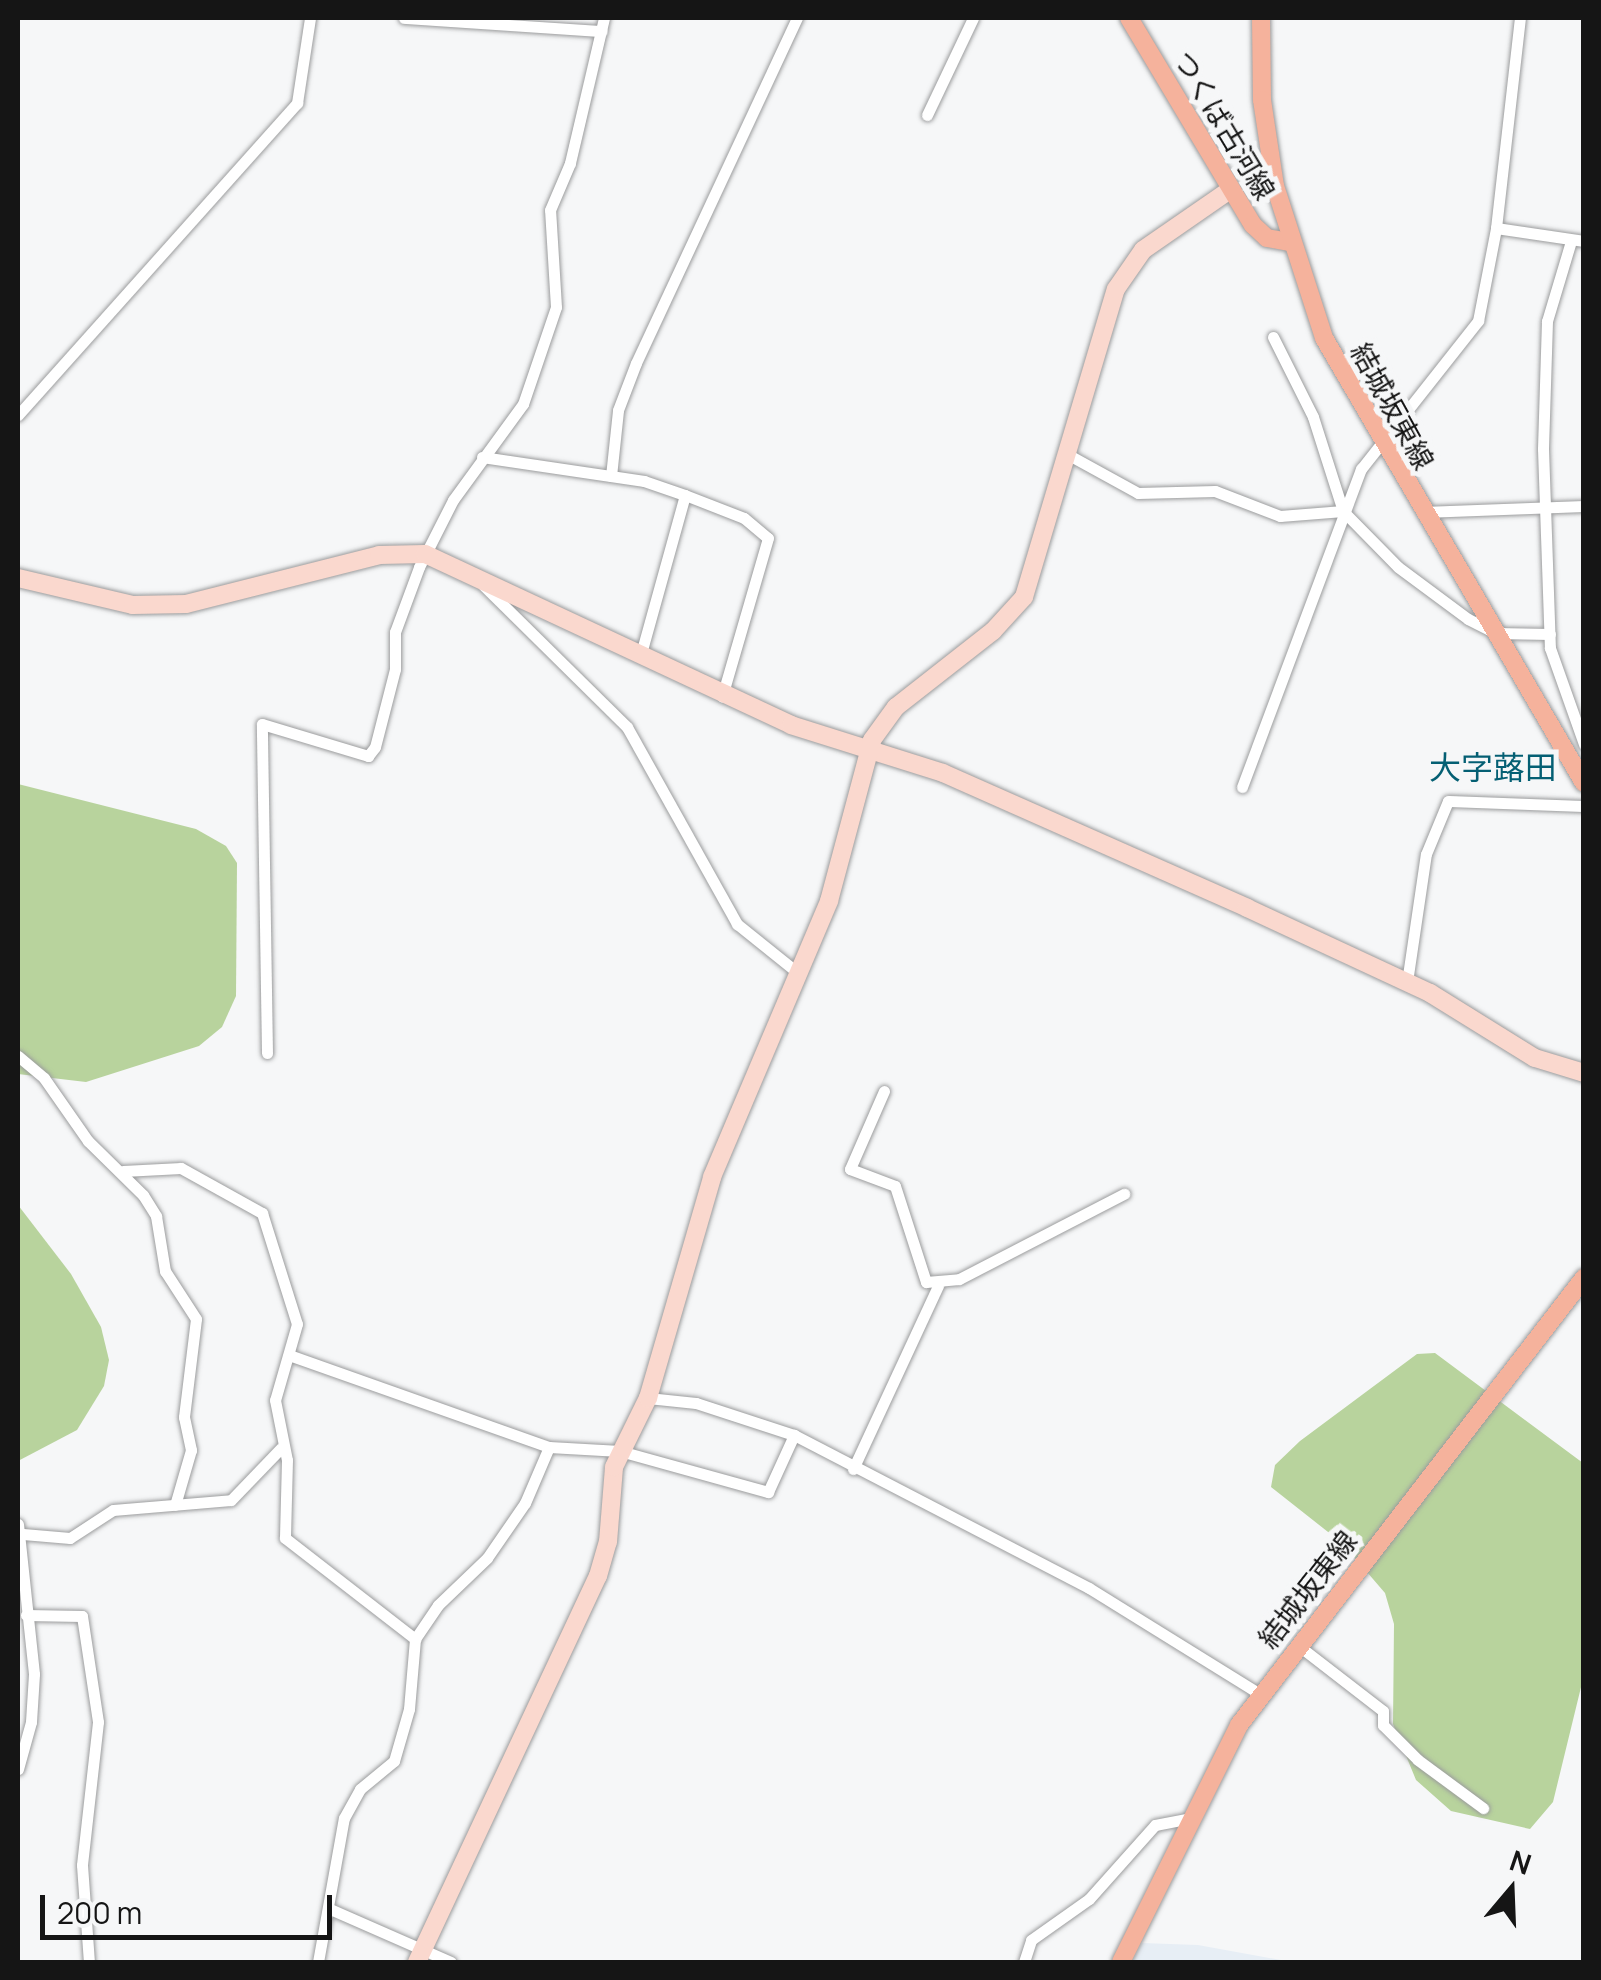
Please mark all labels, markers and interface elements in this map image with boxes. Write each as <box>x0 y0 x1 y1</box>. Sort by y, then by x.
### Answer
street label: つくば古河線 <box>1167 44 1283 206</box>
street label: 結城坂東線 <box>1344 337 1442 475</box>
district label: 大字蕗田 <box>1429 748 1557 786</box>
street label: 結城坂東線 <box>1251 1523 1363 1655</box>
north arrow <box>1461 1840 1561 1940</box>
text: N <box>1505 1840 1536 1883</box>
scale bar <box>45 1875 338 1937</box>
text: 200 m <box>57 1892 142 1933</box>

